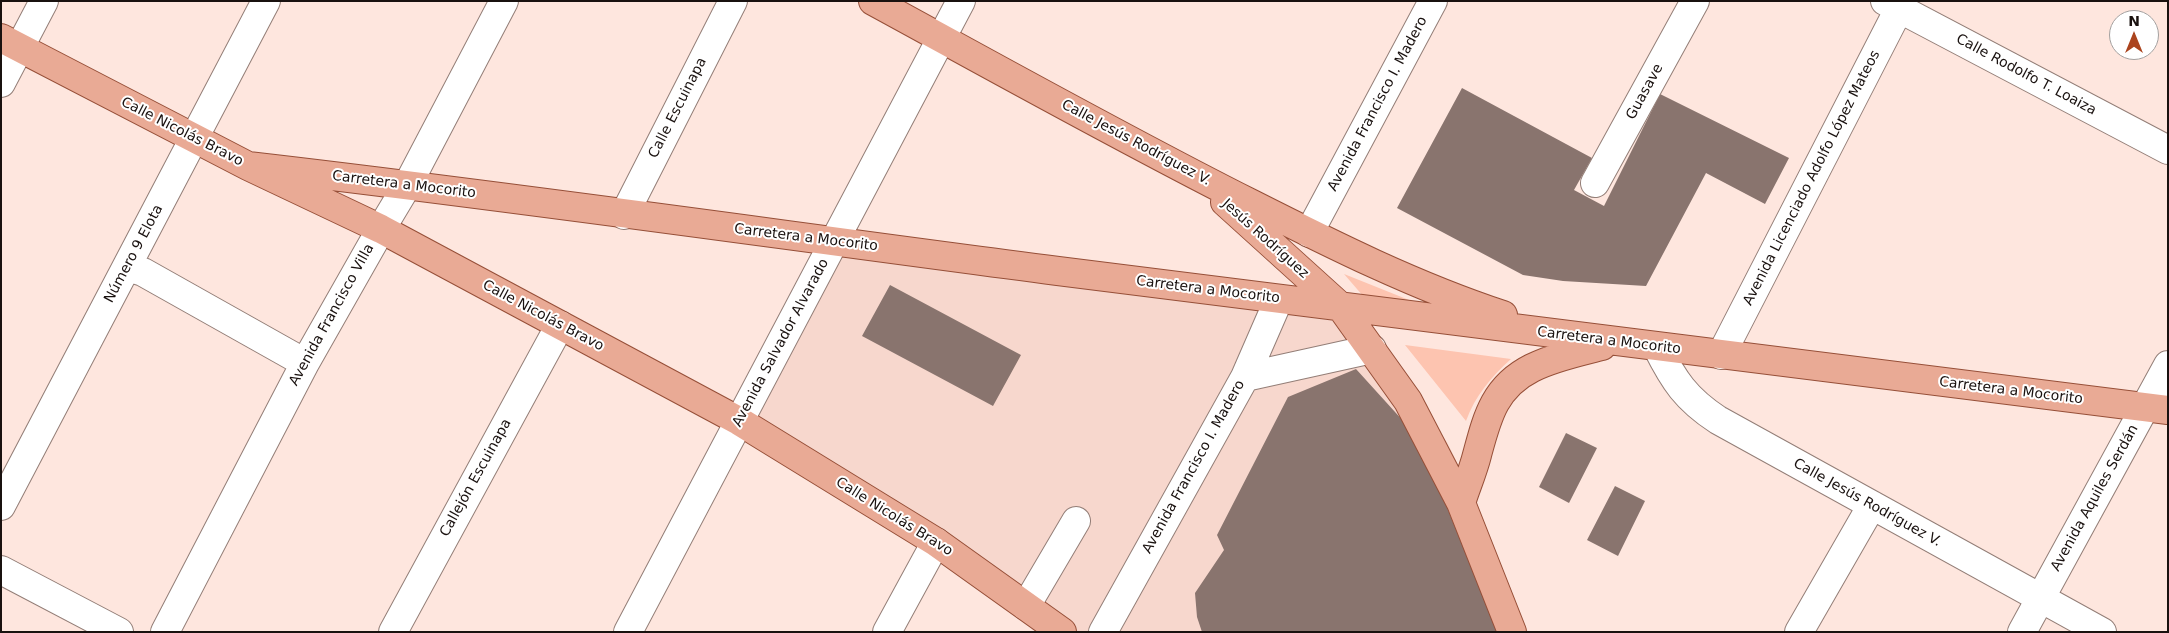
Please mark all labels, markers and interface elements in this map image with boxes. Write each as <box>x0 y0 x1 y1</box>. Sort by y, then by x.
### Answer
north arrow <box>2109 10 2159 60</box>
text: N <box>2128 13 2140 29</box>
street label: Avenida Francisco I. Madero <box>1325 14 1431 194</box>
street label: Calle Rodolfo T. Loaiza <box>1953 31 2099 119</box>
street label: Avenida Licenciado Adolfo López Mateos <box>1740 48 1884 308</box>
street label: Calle Escuinapa <box>645 55 711 161</box>
street label: Guasave <box>1623 61 1667 123</box>
street label: Calle Nicolás Bravo <box>118 94 246 170</box>
street label: Calle Jesús Rodríguez V. <box>1059 97 1213 189</box>
street label: Carretera a Mocorito <box>331 168 477 202</box>
street label: Jesús Rodríguez <box>1218 196 1312 282</box>
street label: Número 9 Elota <box>101 202 167 306</box>
street label: Carretera a Mocorito <box>733 221 879 255</box>
street label: Avenida Francisco Villa <box>286 241 378 389</box>
street label: Avenida Salvador Alvarado <box>729 256 833 430</box>
street label: Carretera a Mocorito <box>1135 273 1281 307</box>
street label: Calle Nicolás Bravo <box>480 277 606 355</box>
street label: Carretera a Mocorito <box>1536 324 1682 358</box>
street label: Carretera a Mocorito <box>1938 374 2084 408</box>
street label: Avenida Francisco I. Madero <box>1139 377 1249 557</box>
street label: Callejón Escuinapa <box>437 416 515 540</box>
street label: Avenida Aquiles Serdán <box>2048 422 2142 574</box>
street label: Calle Jesús Rodríguez V. <box>1790 455 1944 551</box>
street label: Calle Nicolás Bravo <box>832 474 956 560</box>

